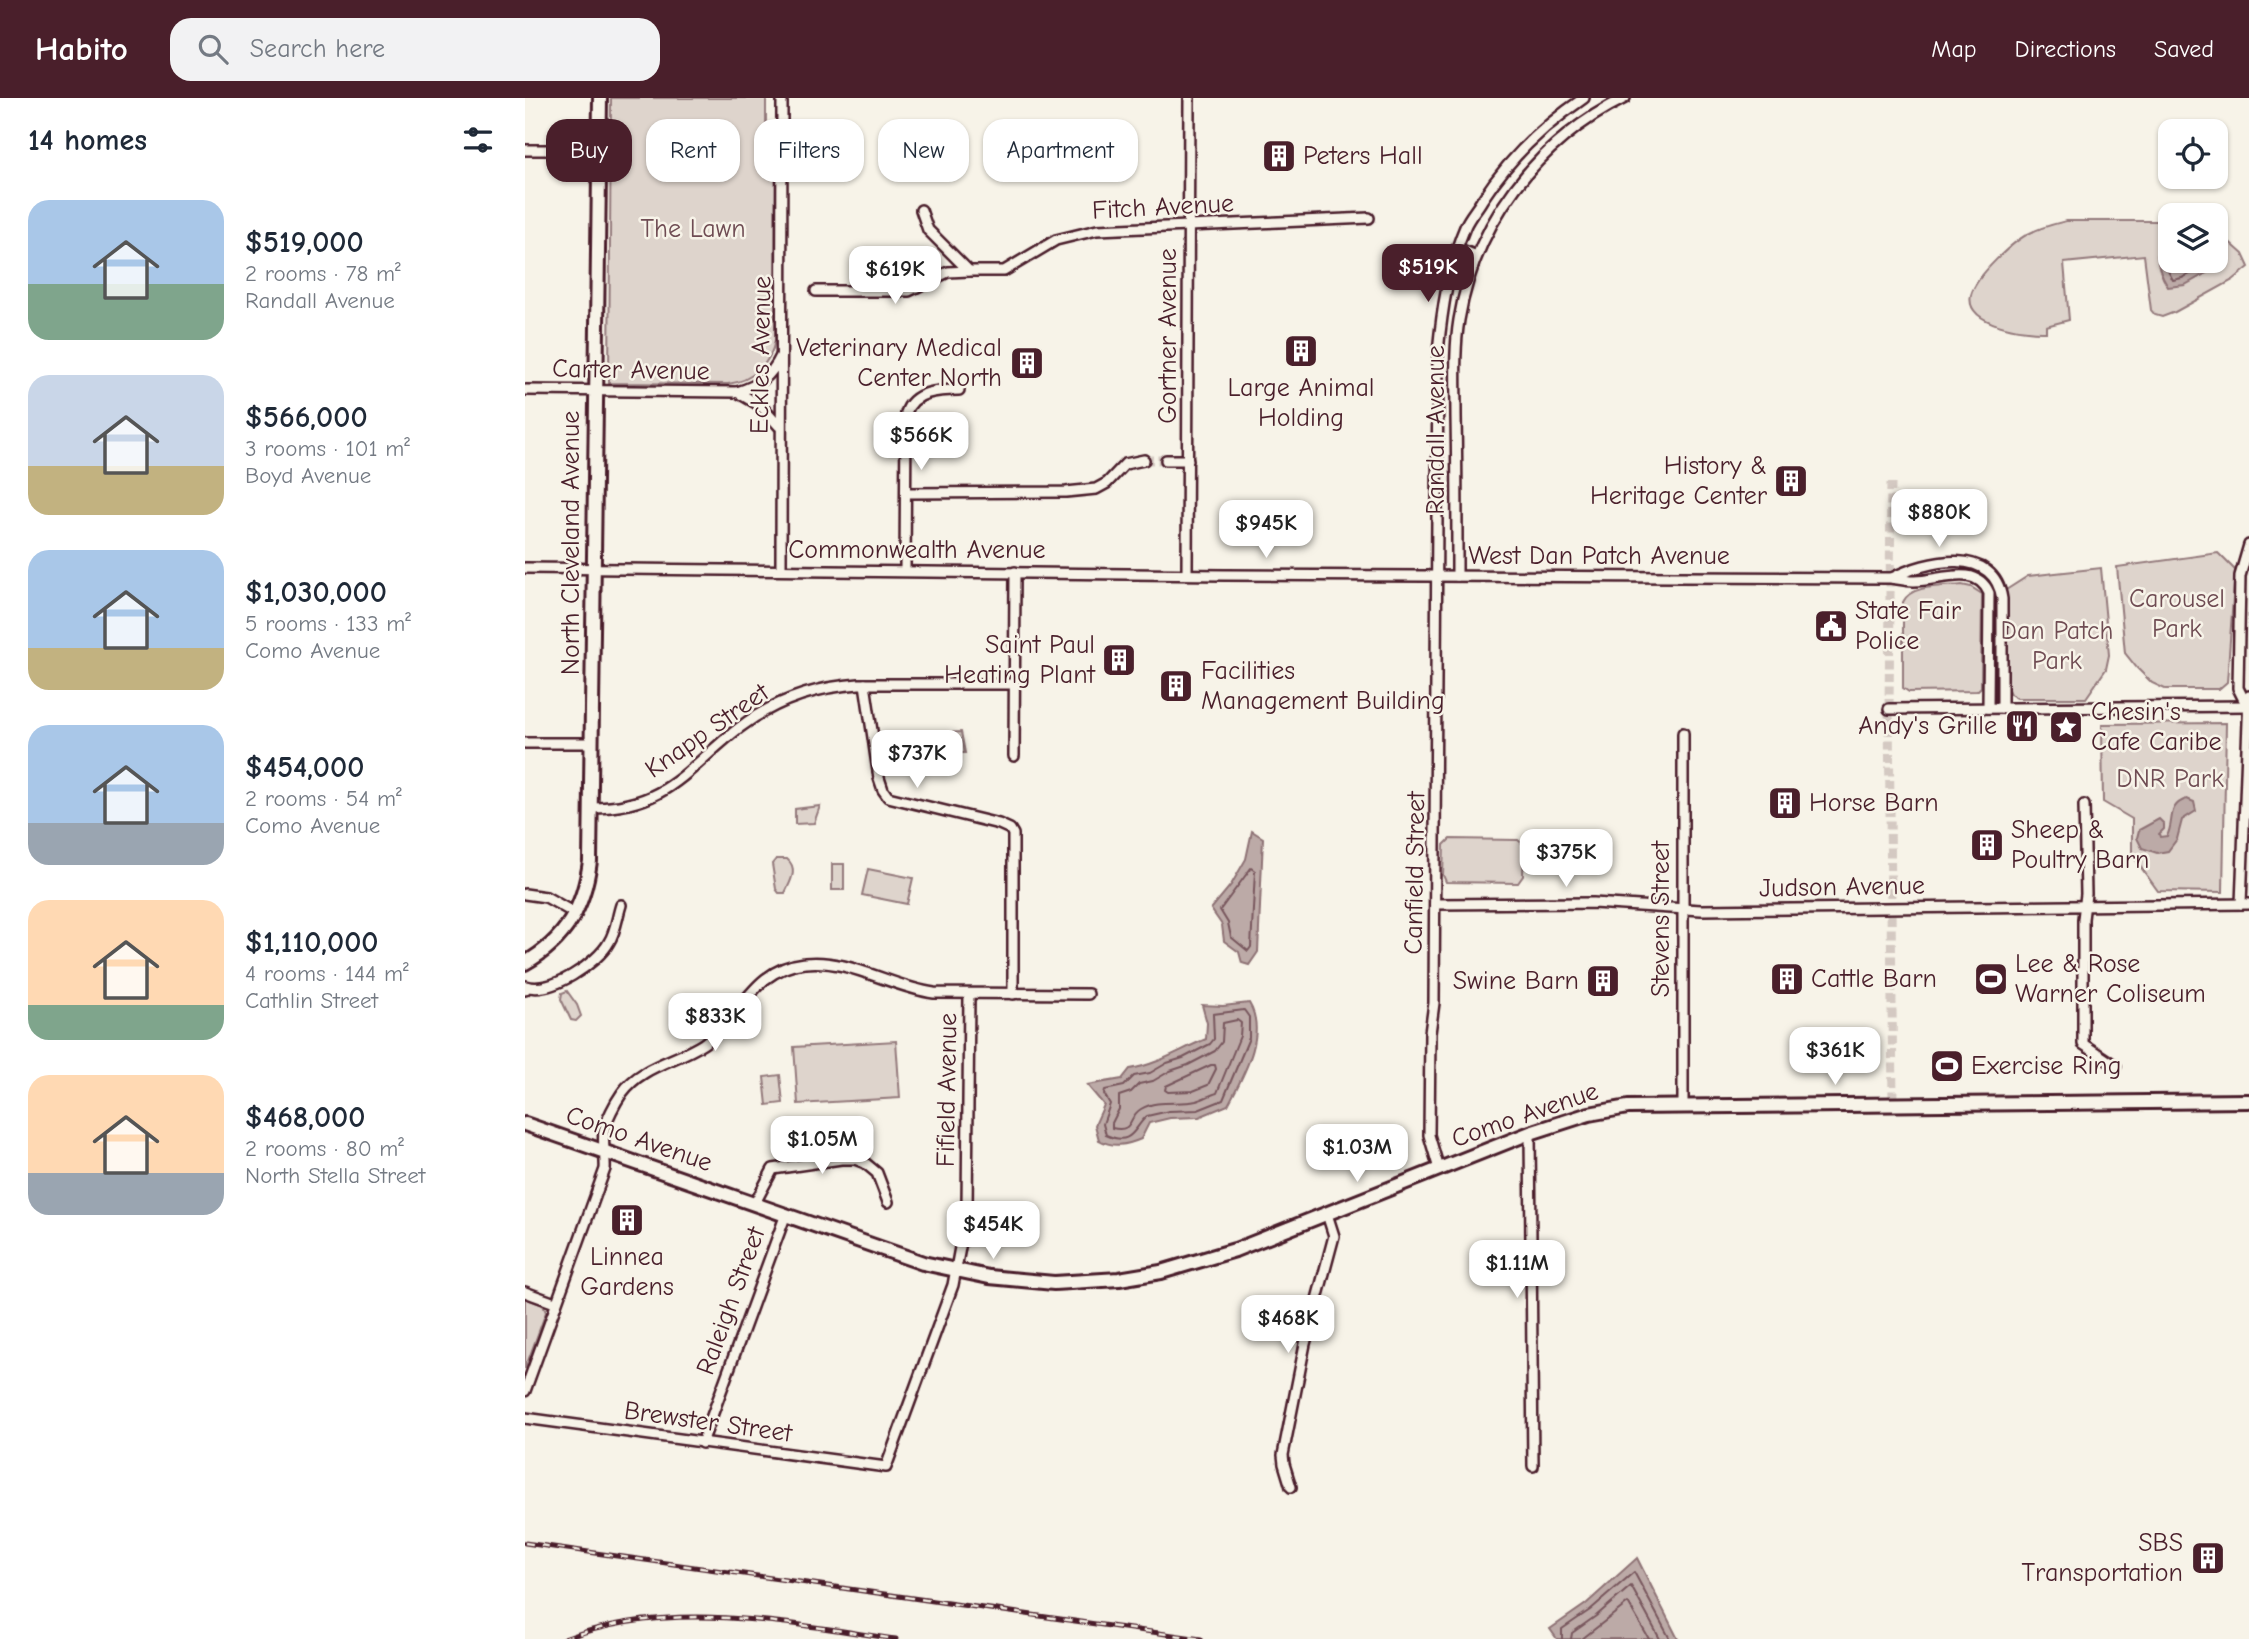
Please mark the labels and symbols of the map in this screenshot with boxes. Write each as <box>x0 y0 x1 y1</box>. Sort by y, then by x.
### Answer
building icon: Peters Hall <box>1260 137 1298 175</box>
place label: Peters Hall <box>1303 141 1423 171</box>
street label: Fitch Avenue <box>1091 188 1235 226</box>
park label: The Lawn <box>640 214 746 244</box>
pin: $519K <box>1379 244 1477 304</box>
pin: $619K <box>846 246 944 306</box>
street label: Gortner Avenue <box>1153 248 1183 424</box>
street label: Eckles Avenue <box>745 276 777 434</box>
building icon: Large Animal Holding <box>1282 332 1320 370</box>
place label: Veterinary Medical Center North <box>796 333 1002 393</box>
building icon: Veterinary Medical Center North <box>1008 344 1046 382</box>
street label: Randall Avenue <box>1421 345 1451 515</box>
street label: Carter Avenue <box>552 354 710 386</box>
place label: Large Animal Holding <box>1227 373 1375 433</box>
street label: North Cleveland Avenue <box>556 411 586 675</box>
pin: $566K <box>872 412 970 472</box>
place label: History & Heritage Center <box>1590 451 1768 511</box>
building icon: History & Heritage Center <box>1772 462 1810 500</box>
pin: $880K <box>1890 490 1988 549</box>
pin: $945K <box>1217 500 1315 560</box>
street label: Commonwealth Avenue <box>788 535 1046 565</box>
street label: West Dan Patch Avenue <box>1468 541 1730 571</box>
park label: Carousel Park <box>2129 584 2225 644</box>
place label: State Fair Police <box>1855 596 1962 656</box>
public building icon: State Fair Police <box>1812 607 1850 645</box>
park label: Dan Patch Park <box>2001 616 2113 676</box>
place label: Saint Paul Heating Plant <box>944 630 1097 690</box>
building icon: Saint Paul Heating Plant <box>1100 641 1138 679</box>
place label: Facilities Management Building <box>1201 656 1445 716</box>
building icon: Facilities Management Building <box>1157 667 1195 705</box>
street label: Knapp Street <box>640 677 776 785</box>
place label: Chesin's Cafe Caribe <box>2091 697 2221 757</box>
restaurant icon: Andy's Grille <box>2003 707 2041 745</box>
place icon: Chesin's Cafe Caribe <box>2047 708 2085 746</box>
place label: Andy's Grille <box>1858 711 1997 741</box>
pin: $737K <box>868 730 966 790</box>
park label: DNR Park <box>2116 764 2224 794</box>
building icon: Horse Barn <box>1766 784 1804 822</box>
place label: Horse Barn <box>1809 788 1939 818</box>
street label: Canfield Street <box>1399 790 1431 955</box>
place label: Sheep & Poultry Barn <box>2011 815 2150 875</box>
building icon: Sheep & Poultry Barn <box>1968 826 2006 864</box>
pin: $375K <box>1517 830 1615 889</box>
street label: Stevens Street <box>1646 839 1676 997</box>
street label: Judson Avenue <box>1759 871 1925 903</box>
place label: Lee & Rose Warner Coliseum <box>2015 949 2206 1009</box>
building icon: Cattle Barn <box>1768 960 1806 998</box>
sports icon: Lee & Rose Warner Coliseum <box>1972 960 2010 998</box>
building icon: Swine Barn <box>1584 962 1622 1000</box>
place label: Cattle Barn <box>1811 964 1937 994</box>
place label: Swine Barn <box>1453 966 1579 996</box>
pin: $833K <box>666 993 764 1053</box>
street label: Fifield Avenue <box>931 1013 963 1167</box>
pin: $361K <box>1786 1028 1884 1087</box>
sports icon: Exercise Ring <box>1928 1047 1966 1085</box>
place label: Exercise Ring <box>1971 1051 2121 1081</box>
street label: Como Avenue <box>1448 1076 1602 1154</box>
street label: Como Avenue <box>562 1100 716 1178</box>
pin: $1.05M <box>765 1116 879 1176</box>
pin: $1.03M <box>1300 1124 1414 1184</box>
building icon: Linnea Gardens <box>608 1201 646 1239</box>
pin: $454K <box>944 1202 1042 1261</box>
street label: Raleigh Street <box>690 1222 772 1379</box>
pin: $1.11M <box>1460 1240 1574 1300</box>
place label: Linnea Gardens <box>580 1242 674 1302</box>
pin: $468K <box>1239 1296 1337 1355</box>
street label: Brewster Street <box>622 1395 795 1449</box>
place label: SBS Transportation <box>2022 1528 2183 1588</box>
building icon: SBS Transportation <box>2189 1539 2227 1577</box>

